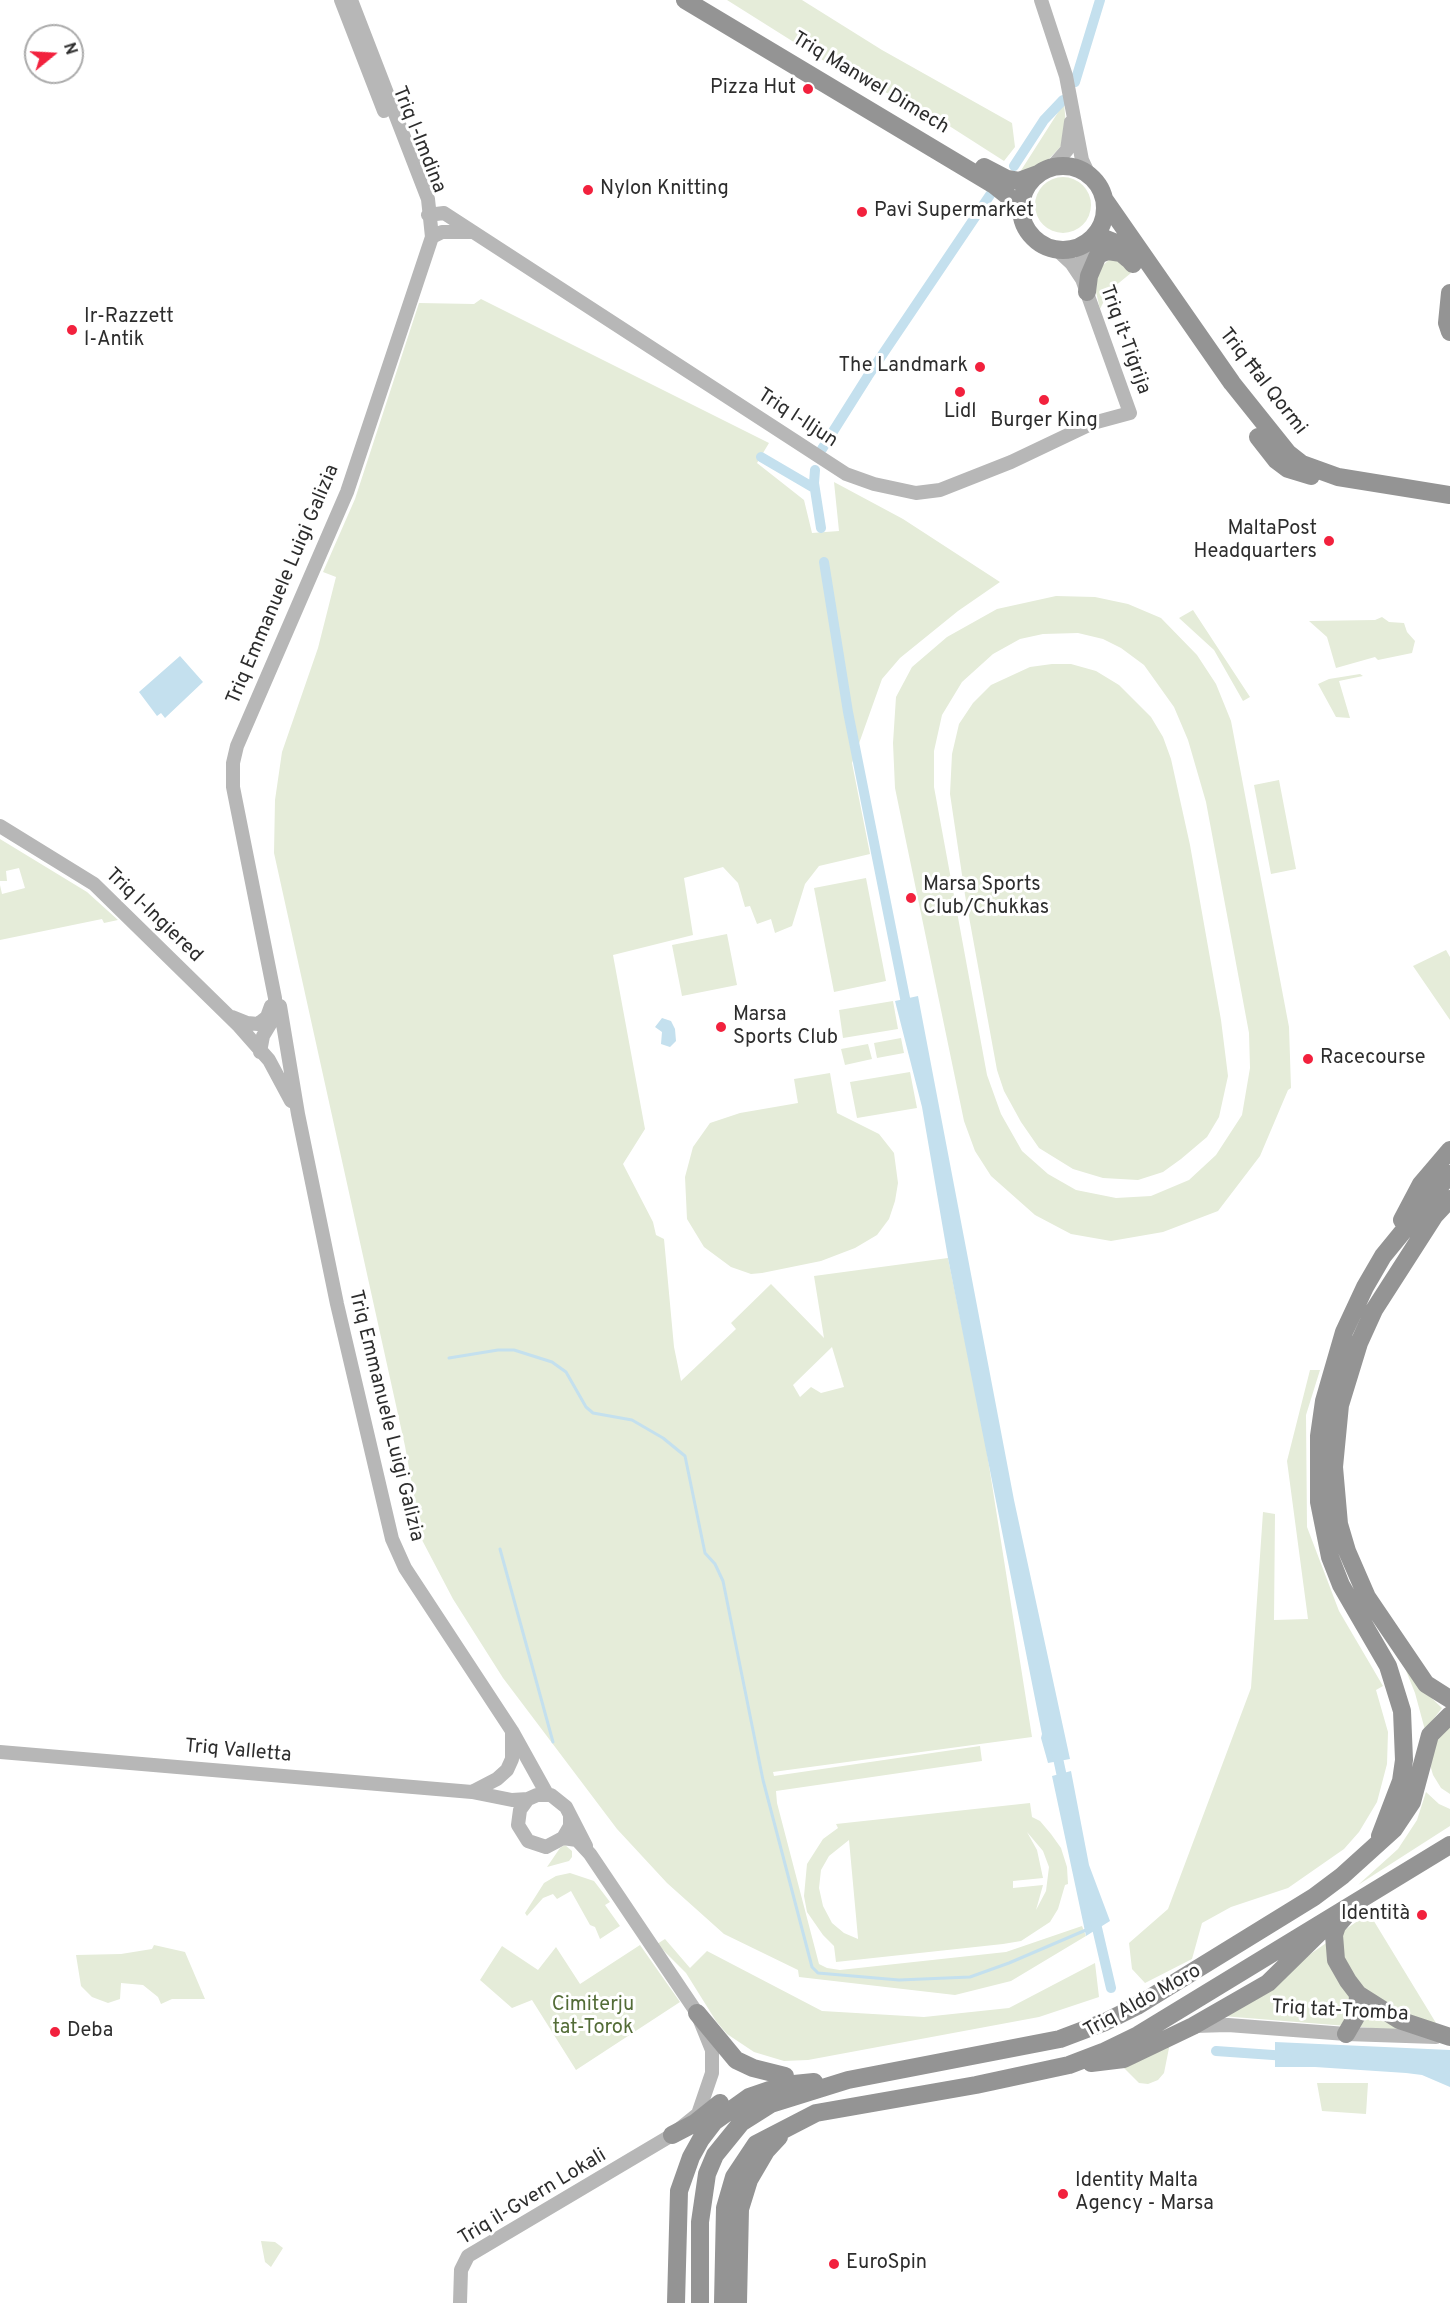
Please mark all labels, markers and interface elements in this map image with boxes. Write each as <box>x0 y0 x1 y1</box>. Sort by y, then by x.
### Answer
north arrow <box>24 24 84 84</box>
street label: Triq Manwel Dimech <box>787 28 953 140</box>
text: N <box>58 40 81 58</box>
place label: Pizza Hut <box>710 77 796 101</box>
marker: Pizza Hut <box>801 82 815 96</box>
street label: Triq l-Imdina <box>386 83 450 197</box>
place label: Nylon Knitting <box>600 178 729 202</box>
marker: Nylon Knitting <box>581 183 595 197</box>
place label: Pavi Supermarket <box>874 200 1034 224</box>
marker: Pavi Supermarket <box>855 205 869 219</box>
street label: Triq it-Tiġrija <box>1093 282 1155 398</box>
place label: Ir-Razzett l-Antik <box>84 306 174 353</box>
marker: Ir-Razzett l-Antik <box>65 323 79 337</box>
street label: Triq Ħal Qormi <box>1213 324 1311 440</box>
place label: The Landmark <box>838 355 968 379</box>
marker: The Landmark <box>973 360 987 374</box>
street label: Triq l-Iljun <box>752 384 842 454</box>
marker: Lidl <box>953 385 967 399</box>
marker: Burger King <box>1037 393 1051 407</box>
place label: Lidl <box>944 401 976 425</box>
place label: Burger King <box>990 410 1098 434</box>
street label: Triq Emmanuele Luigi Galizia <box>222 461 346 709</box>
place label: MaltaPost Headquarters <box>1193 518 1317 565</box>
marker: MaltaPost Headquarters <box>1322 534 1336 548</box>
street label: Triq l-Ingiered <box>99 864 207 968</box>
place label: Marsa Sports Club/Chukkas <box>923 874 1049 921</box>
marker: Marsa Sports Club/Chukkas <box>904 891 918 905</box>
place label: Marsa Sports Club <box>733 1004 838 1051</box>
marker: Marsa Sports Club <box>714 1020 728 1034</box>
place label: Racecourse <box>1320 1047 1425 1071</box>
marker: Racecourse <box>1301 1052 1315 1066</box>
street label: Triq Emmanuele Luigi Galizia <box>342 1288 428 1544</box>
street label: Triq Valletta <box>184 1735 292 1769</box>
place label: Identità <box>1341 1903 1410 1927</box>
marker: Identità <box>1415 1908 1429 1922</box>
street label: Triq Aldo Moro <box>1080 1960 1206 2044</box>
park label: Cimiterju tat-Torok <box>552 1994 634 2041</box>
street label: Triq tat-Tromba <box>1271 1996 1409 2028</box>
place label: Deba <box>67 2020 113 2044</box>
marker: Deba <box>48 2025 62 2039</box>
street label: Triq il-Gvern Lokali <box>455 2144 611 2252</box>
place label: Identity Malta Agency - Marsa <box>1075 2170 1214 2217</box>
marker: Identity Malta Agency - Marsa <box>1056 2187 1070 2201</box>
place label: EuroSpin <box>846 2252 927 2276</box>
marker: EuroSpin <box>827 2257 841 2271</box>

